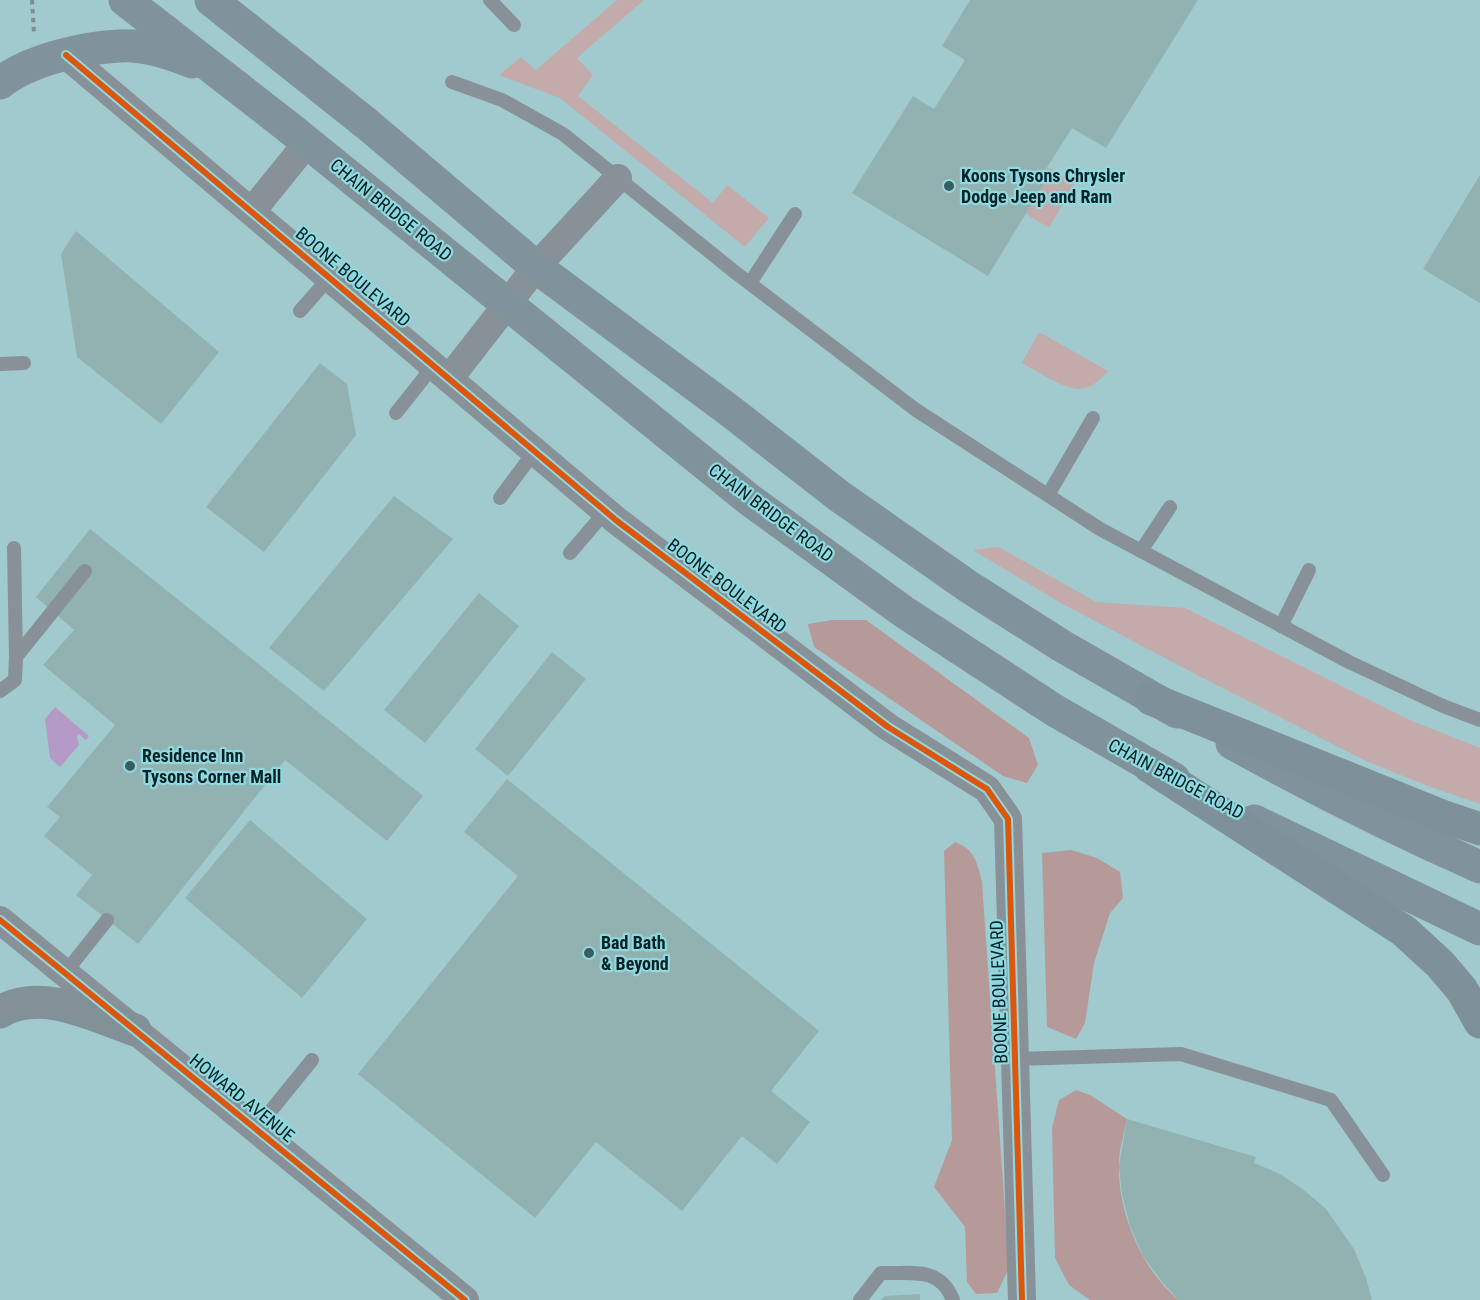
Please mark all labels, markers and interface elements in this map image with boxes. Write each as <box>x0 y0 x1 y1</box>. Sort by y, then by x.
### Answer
street label: CHAIN BRIDGE ROAD <box>326 154 456 265</box>
place label: Koons Tysons Chrysler Dodge Jeep and Ram <box>961 165 1125 207</box>
marker: Koons Tysons Chrysler Dodge Jeep and Ram <box>942 179 956 193</box>
street label: BOONE BOULEVARD <box>292 222 415 331</box>
street label: CHAIN BRIDGE ROAD <box>705 459 838 566</box>
street label: BOONE BOULEVARD <box>664 534 791 637</box>
street label: CHAIN BRIDGE ROAD <box>1105 734 1248 823</box>
place label: Residence Inn Tysons Corner Mall <box>142 745 281 787</box>
marker: Residence Inn Tysons Corner Mall <box>123 759 137 773</box>
street label: BOONE BOULEVARD <box>986 920 1011 1064</box>
place label: Bad Bath & Beyond <box>601 932 669 974</box>
marker: Bad Bath & Beyond <box>582 946 596 960</box>
street label: HOWARD AVENUE <box>186 1049 299 1146</box>

